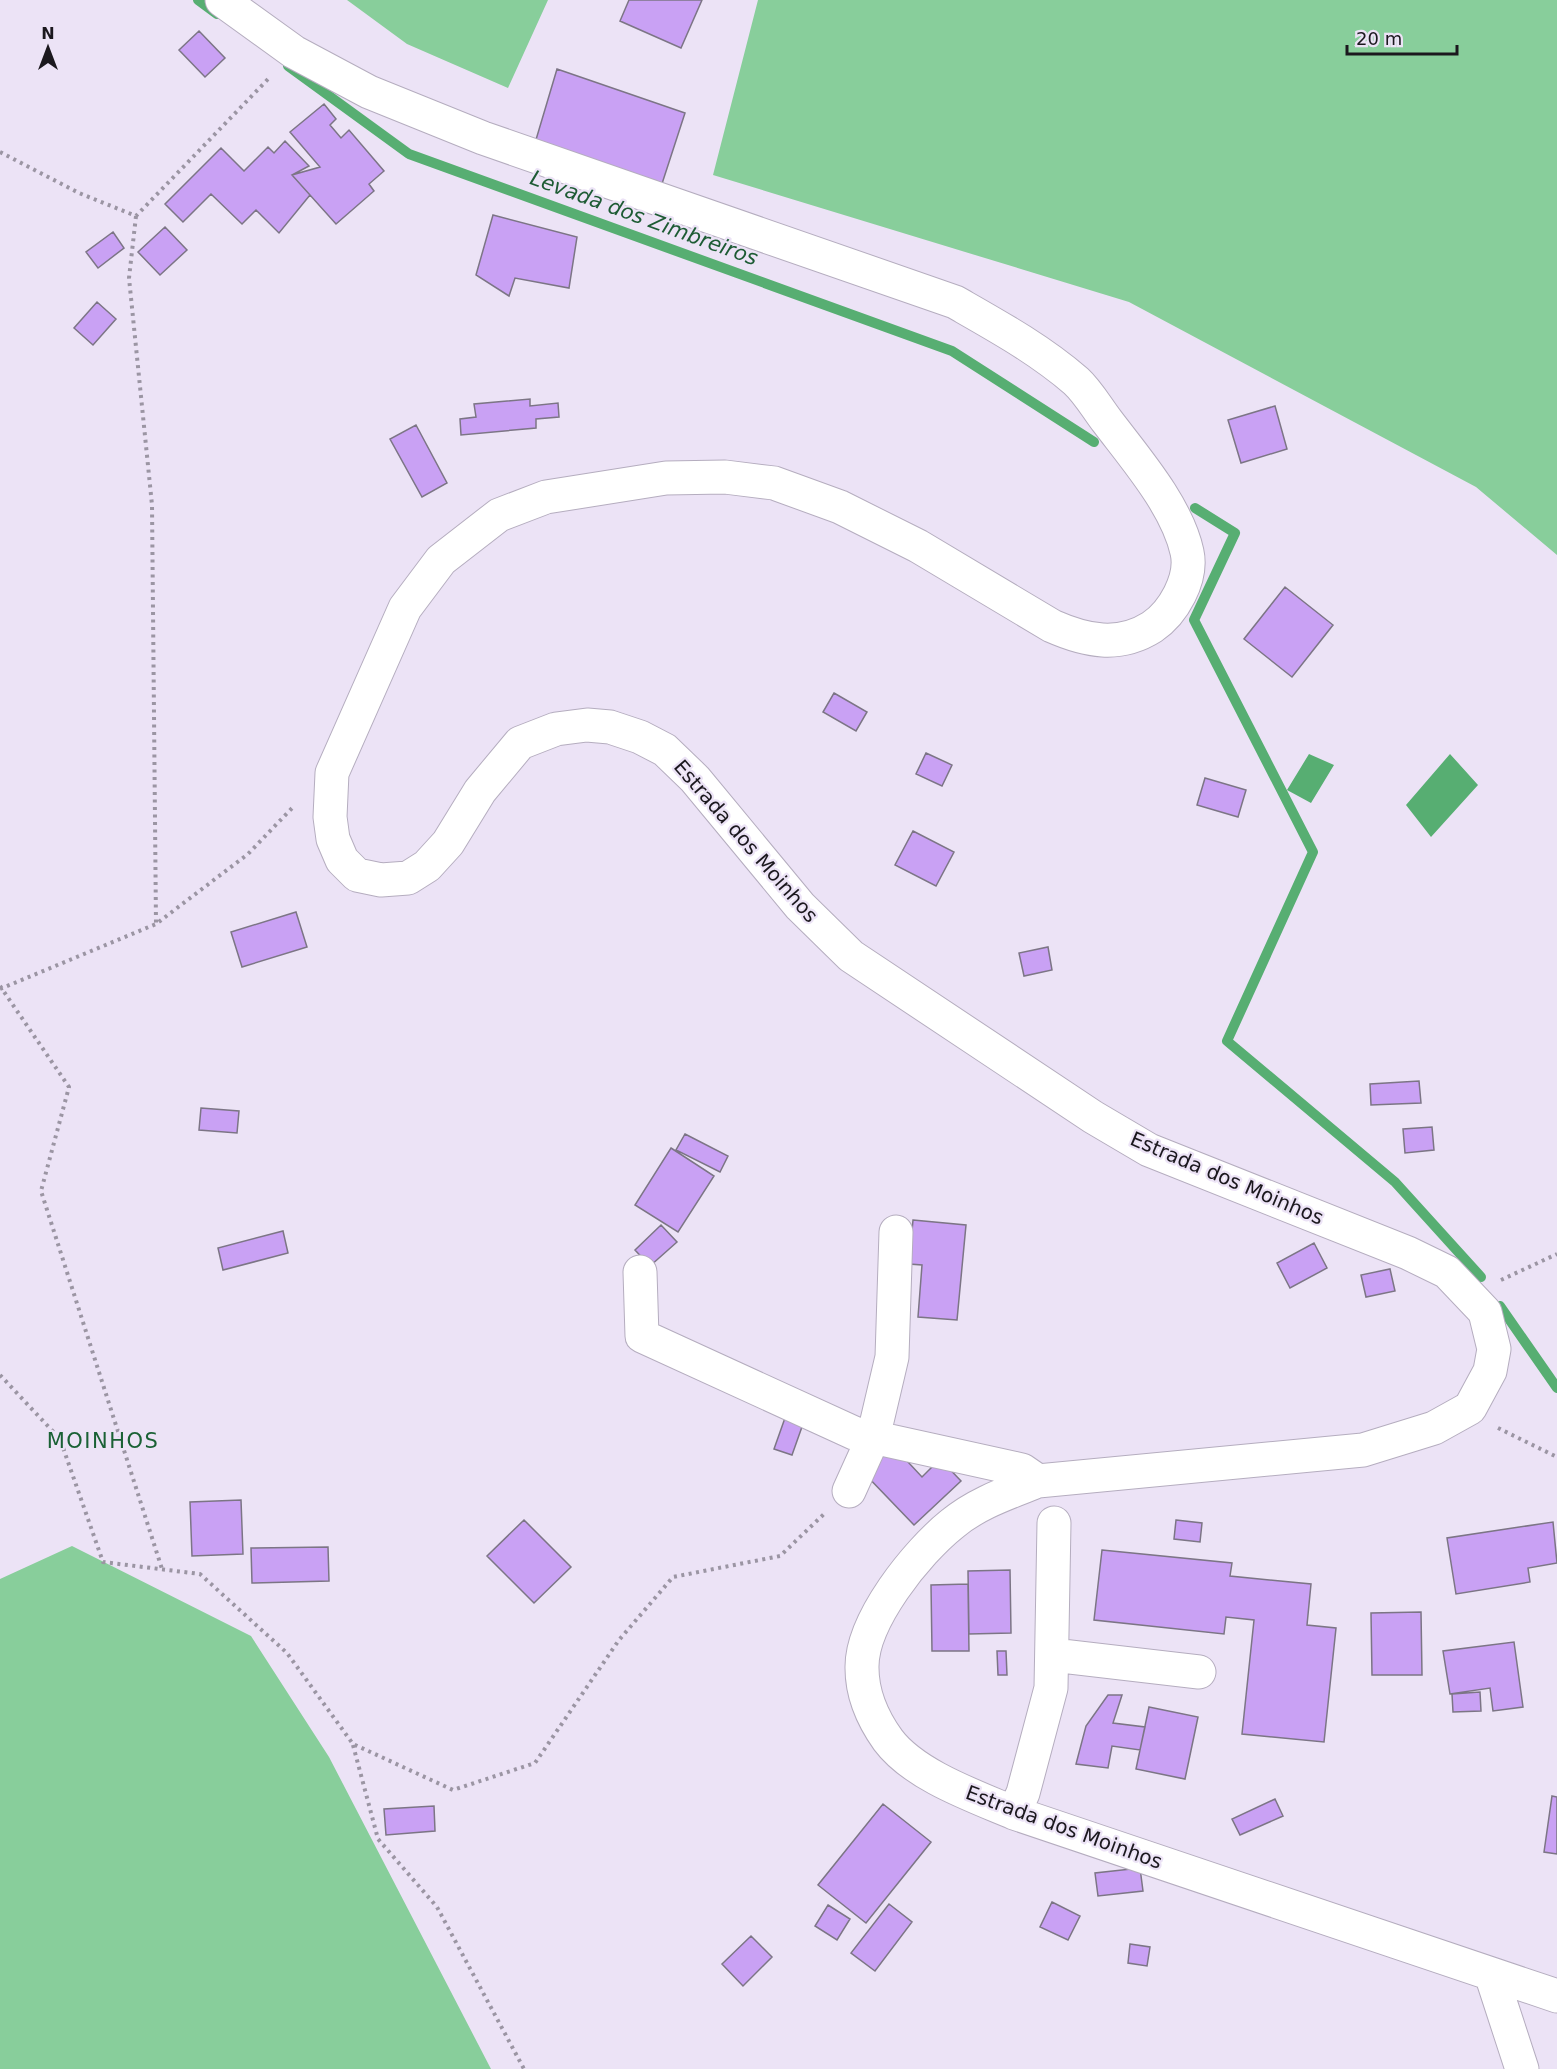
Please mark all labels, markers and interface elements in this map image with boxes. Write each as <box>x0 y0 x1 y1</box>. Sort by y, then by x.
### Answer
north arrow <box>18 18 78 78</box>
scale bar <box>1347 18 1456 56</box>
text: N <box>41 24 55 43</box>
text: 20 m <box>1356 28 1402 49</box>
water label: Levada dos Zimbreiros <box>527 166 761 270</box>
street label: Estrada dos Moinhos <box>669 755 823 927</box>
street label: Estrada dos Moinhos <box>1127 1126 1327 1230</box>
district label: MOINHOS <box>47 1429 159 1453</box>
street label: Estrada dos Moinhos <box>962 1780 1166 1874</box>

